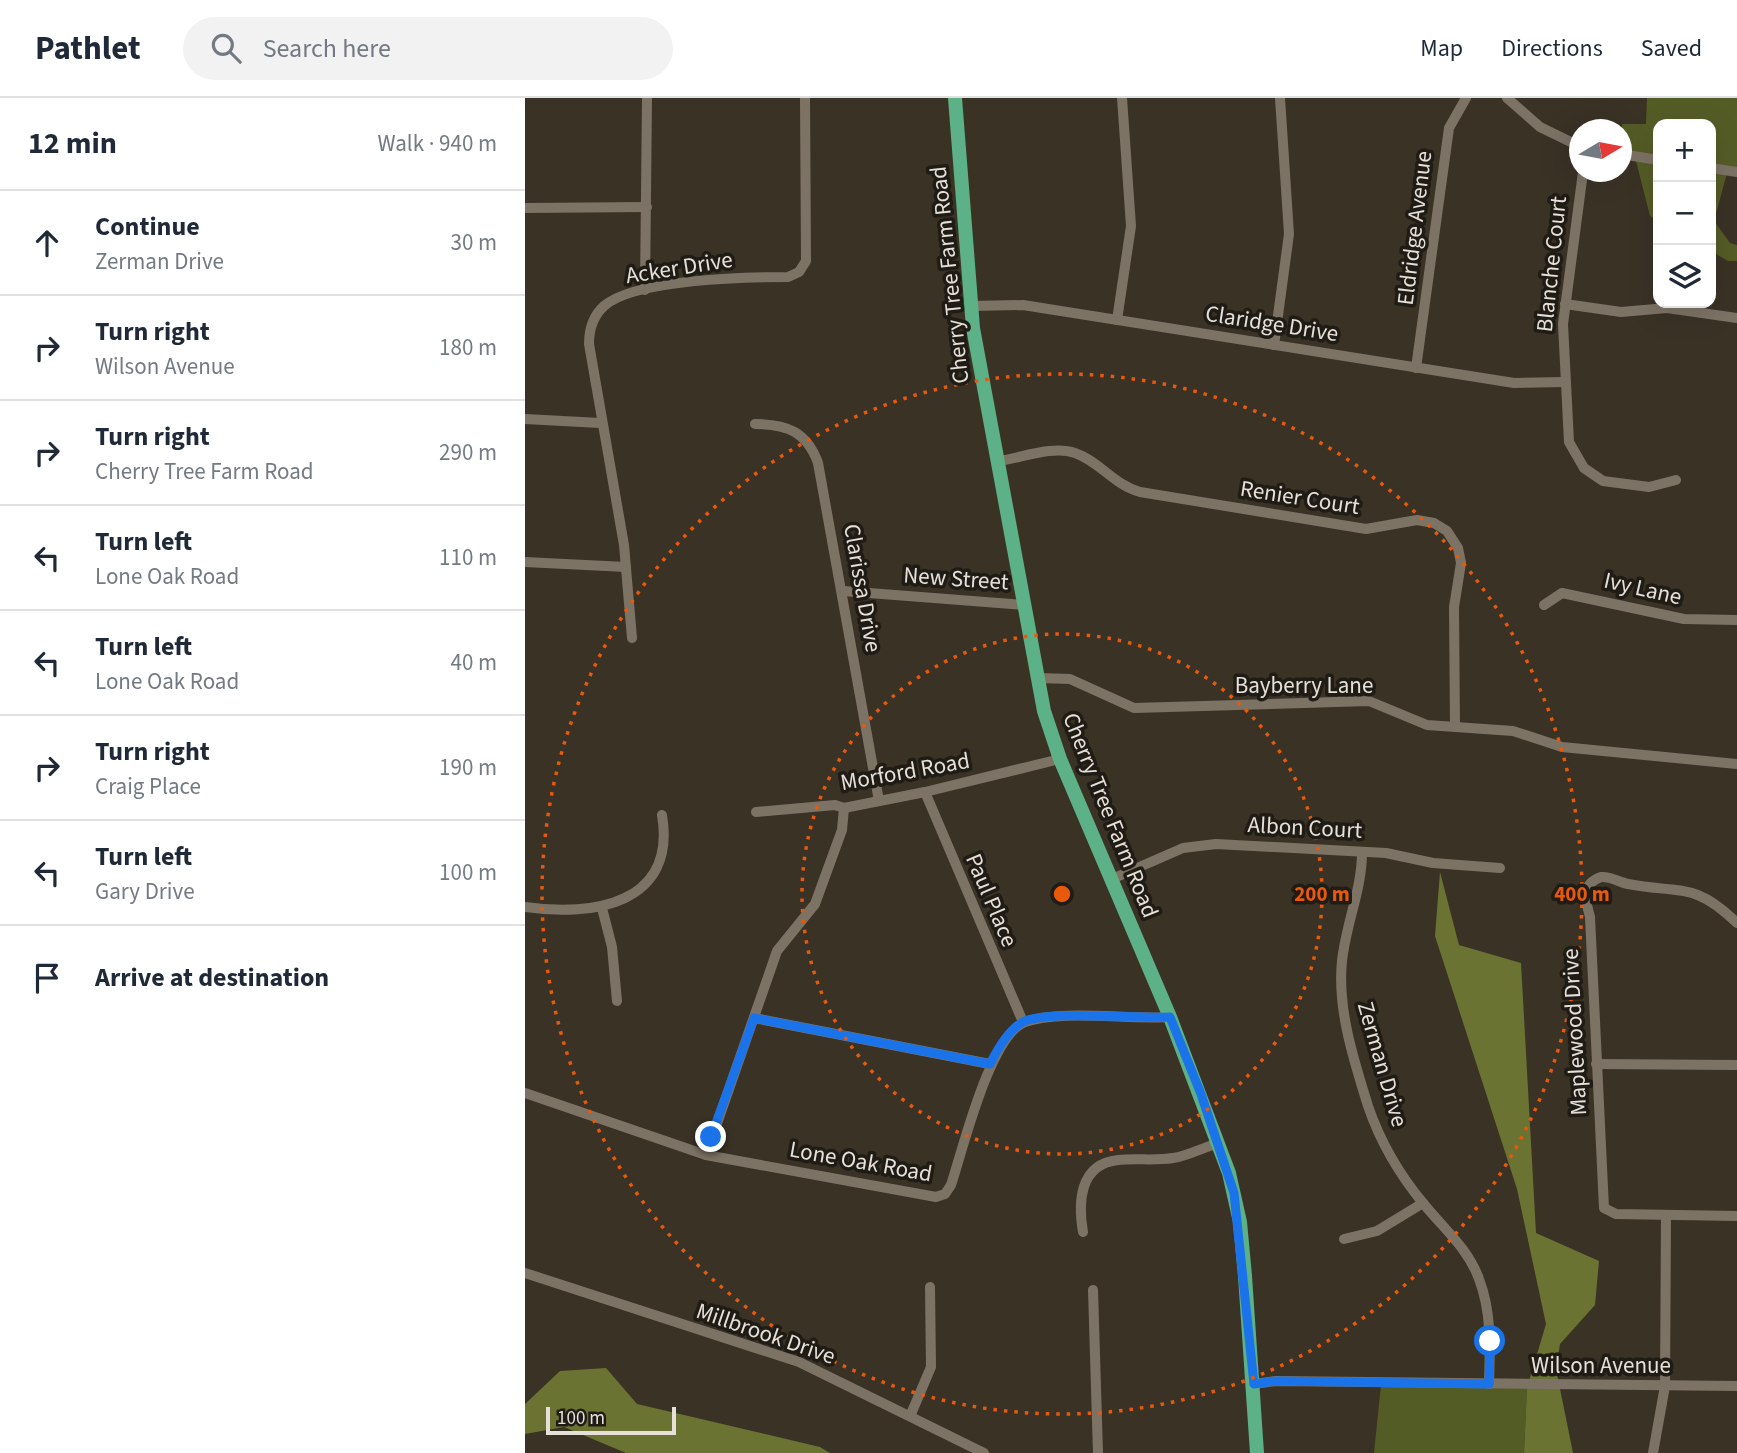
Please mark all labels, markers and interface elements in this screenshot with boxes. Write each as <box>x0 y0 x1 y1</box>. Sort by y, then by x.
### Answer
search box <box>183 17 673 80</box>
text: Pathlet <box>35 25 141 72</box>
icon: search <box>207 29 245 67</box>
text: Search here <box>263 30 391 67</box>
text: Map <box>1420 31 1463 66</box>
text: Directions <box>1501 31 1603 66</box>
text: Saved <box>1641 31 1702 66</box>
north arrow <box>1569 119 1632 182</box>
map controls <box>1653 119 1716 308</box>
button: + <box>1653 119 1716 182</box>
text: 12 min <box>28 122 117 165</box>
text: Walk · 940 m <box>378 127 497 160</box>
street label: Eldridge Avenue <box>1389 149 1440 307</box>
street label: Cherry Tree Farm Road <box>922 165 977 385</box>
button: − <box>1653 182 1716 245</box>
street label: Blanche Court <box>1528 194 1575 334</box>
text: Continue <box>95 208 200 245</box>
icon: ahead <box>28 224 66 262</box>
text: 30 m <box>450 226 497 259</box>
street label: Acker Drive <box>623 243 735 292</box>
text: Zerman Drive <box>95 245 224 278</box>
button: layers <box>1653 245 1716 308</box>
street label: Claridge Drive <box>1203 297 1341 350</box>
text: Turn right <box>95 313 210 350</box>
icon: right <box>28 329 66 367</box>
text: 180 m <box>439 331 497 364</box>
text: Wilson Avenue <box>95 350 235 383</box>
text: Turn right <box>95 418 210 455</box>
icon: right <box>28 434 66 472</box>
text: 290 m <box>439 436 497 469</box>
text: Cherry Tree Farm Road <box>95 455 314 488</box>
street label: Renier Court <box>1238 472 1362 523</box>
street label: Clarissa Drive <box>835 521 890 655</box>
text: Turn left <box>95 523 192 560</box>
icon: left <box>28 539 66 577</box>
text: 110 m <box>439 541 497 574</box>
street label: New Street <box>902 558 1010 599</box>
text: Lone Oak Road <box>95 560 239 593</box>
street label: Ivy Lane <box>1601 564 1685 613</box>
text: Turn left <box>95 628 192 665</box>
icon: left <box>28 644 66 682</box>
text: 40 m <box>450 646 497 679</box>
text: Lone Oak Road <box>95 665 239 698</box>
street label: Bayberry Lane <box>1235 669 1373 702</box>
street label: Cherry Tree Farm Road <box>1054 708 1167 923</box>
text: Turn right <box>95 733 210 770</box>
street label: Morford Road <box>838 744 972 799</box>
icon: right <box>28 749 66 787</box>
text: 190 m <box>439 751 497 784</box>
text: Craig Place <box>95 770 201 803</box>
street label: Albon Court <box>1247 808 1363 847</box>
text: Turn left <box>95 838 192 875</box>
street label: Paul Place <box>957 848 1026 952</box>
icon: left <box>28 854 66 892</box>
text: 100 m <box>439 856 497 889</box>
text: Gary Drive <box>95 875 195 908</box>
text: 200 m <box>1294 879 1350 909</box>
text: 400 m <box>1554 879 1610 909</box>
centre of rings <box>1050 882 1074 906</box>
street label: Maplewood Drive <box>1554 948 1595 1116</box>
icon: arrive <box>28 959 66 997</box>
text: Arrive at destination <box>95 959 329 996</box>
street label: Zerman Drive <box>1349 998 1416 1131</box>
route end <box>695 1121 726 1152</box>
street label: Lone Oak Road <box>787 1133 935 1190</box>
street label: Millbrook Drive <box>692 1294 840 1373</box>
route start <box>1474 1325 1505 1356</box>
street label: Wilson Avenue <box>1531 1349 1671 1382</box>
scale bar <box>546 1404 675 1436</box>
text: 100 m <box>557 1405 605 1432</box>

